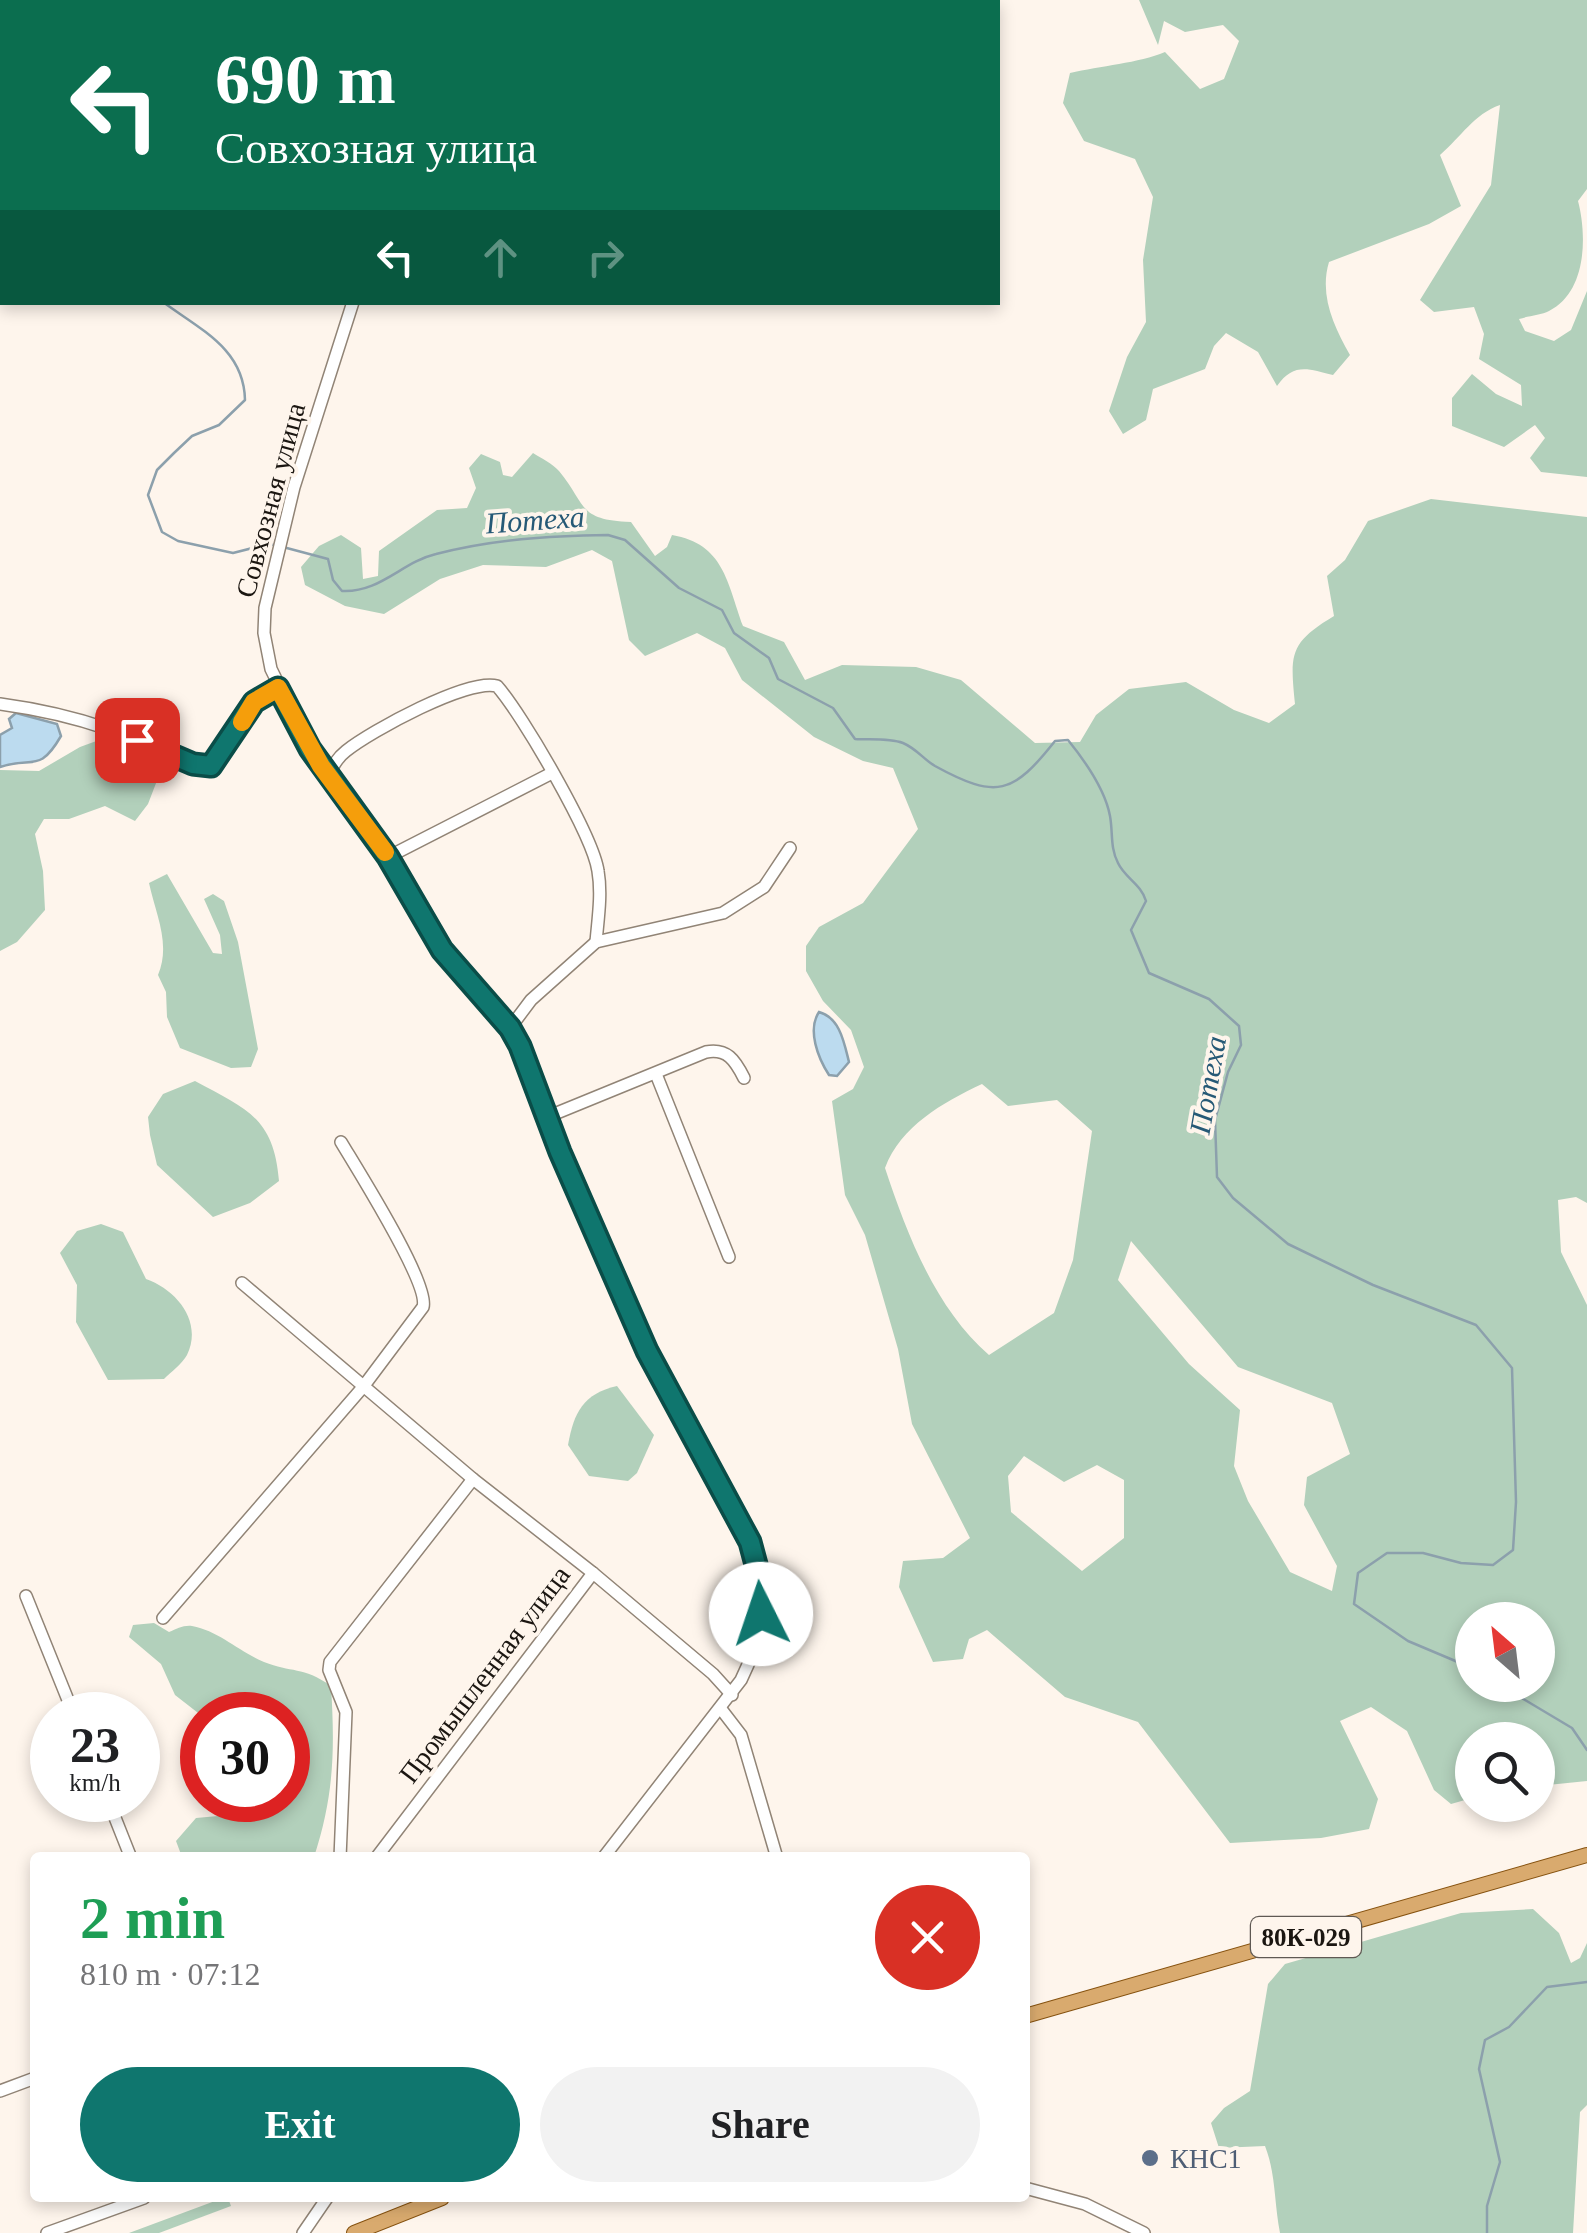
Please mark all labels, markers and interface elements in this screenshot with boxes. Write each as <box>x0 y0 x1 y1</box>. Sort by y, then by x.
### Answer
icon: left <box>50 40 180 170</box>
text: 690 m <box>215 41 396 118</box>
text: Совхозная улица <box>215 123 537 173</box>
icon: left <box>368 230 423 285</box>
icon: ahead <box>473 230 528 285</box>
icon: right <box>578 230 633 285</box>
street label: Совхозная улица <box>230 399 312 601</box>
water label: Потеха <box>483 500 586 539</box>
pin <box>95 698 180 783</box>
icon: arrive <box>110 713 165 768</box>
water label: Потеха <box>1182 1033 1232 1138</box>
street label: Промышленная улица <box>393 1559 576 1789</box>
position arrow <box>709 1562 813 1666</box>
north arrow <box>1455 1602 1555 1702</box>
map controls <box>1455 1602 1555 1822</box>
speed limit sign: 30 <box>180 1692 310 1822</box>
text: 23 <box>70 1717 120 1773</box>
button: search <box>1455 1722 1555 1822</box>
text: km/h <box>69 1769 121 1796</box>
text: 2 min <box>80 1885 225 1951</box>
button: close <box>875 1885 980 1990</box>
road number: 80К-029 <box>1251 1917 1361 1957</box>
text: 810 m · 07:12 <box>80 1956 260 1992</box>
button: Exit <box>80 2067 520 2182</box>
button: Share <box>540 2067 980 2182</box>
place label: КНС1 <box>1170 2143 1242 2174</box>
marker: КНС1 <box>1139 2147 1161 2169</box>

